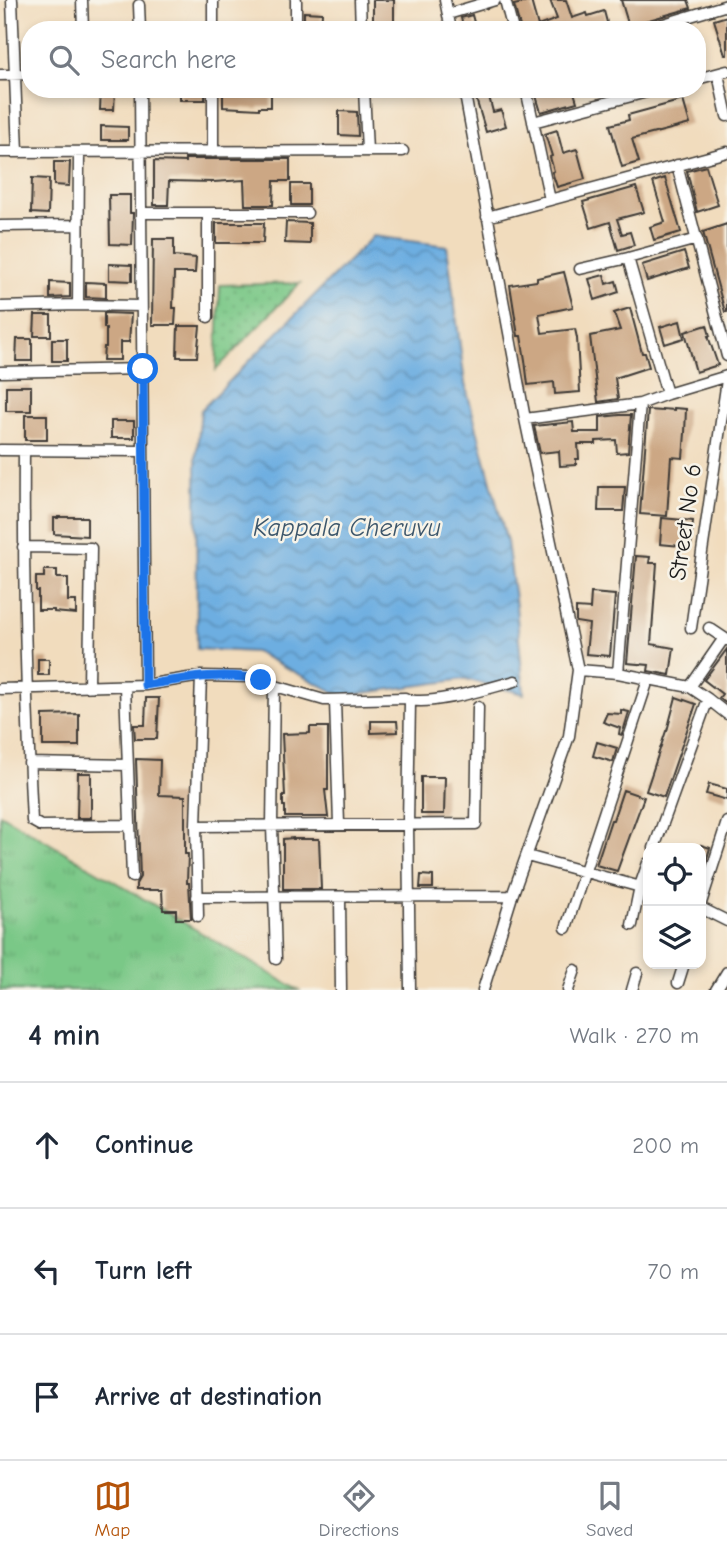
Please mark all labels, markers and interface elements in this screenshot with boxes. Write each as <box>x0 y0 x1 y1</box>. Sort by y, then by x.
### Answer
search box <box>21 21 706 98</box>
icon: search <box>45 41 83 79</box>
text: Search here <box>101 45 236 75</box>
route start <box>127 353 158 384</box>
street label: Street No 6 <box>663 462 707 582</box>
water label: Kappala Cheruvu <box>253 513 441 543</box>
route end <box>245 664 276 695</box>
map controls <box>643 843 706 969</box>
button: locate <box>643 843 706 906</box>
button: layers <box>643 906 706 969</box>
text: 4 min <box>28 1018 100 1053</box>
text: Walk · 270 m <box>570 1022 699 1049</box>
icon: ahead <box>28 1126 66 1164</box>
text: Continue <box>95 1130 193 1160</box>
text: 200 m <box>632 1132 699 1159</box>
icon: left <box>28 1252 66 1290</box>
text: Turn left <box>95 1256 192 1286</box>
text: 70 m <box>647 1258 699 1285</box>
icon: arrive <box>28 1378 66 1416</box>
text: Arrive at destination <box>95 1382 322 1412</box>
tab: Map <box>94 1477 132 1541</box>
tab: Directions <box>319 1477 399 1541</box>
tab: Saved <box>586 1477 633 1541</box>

